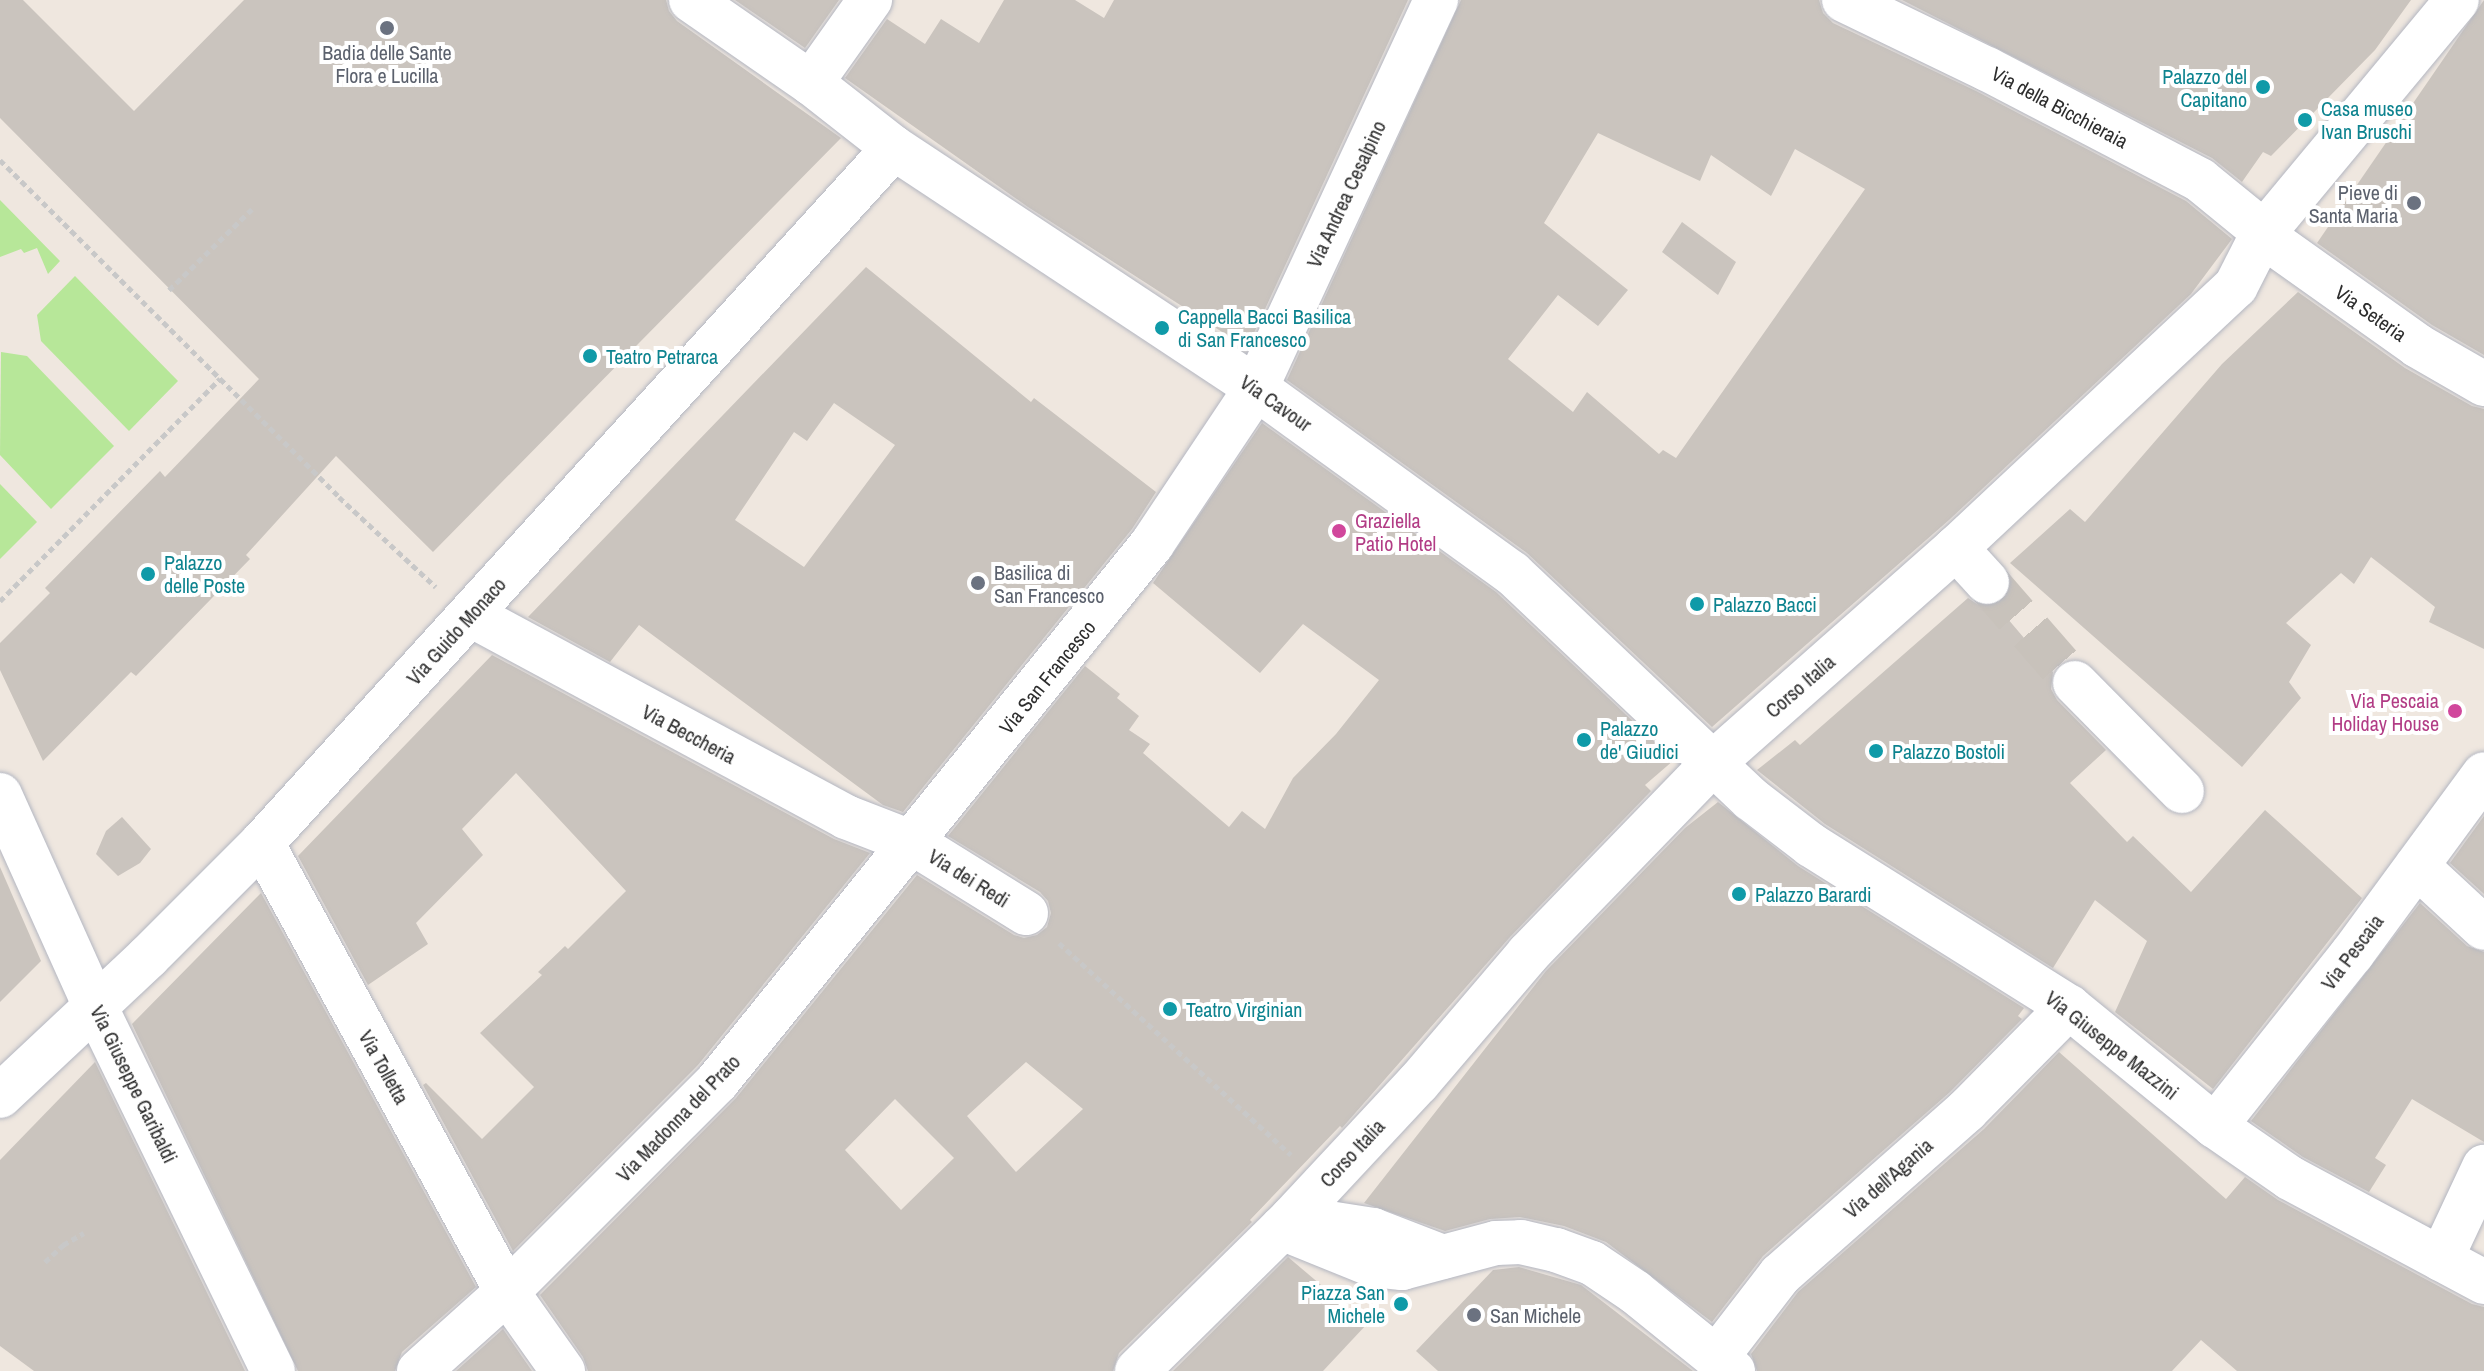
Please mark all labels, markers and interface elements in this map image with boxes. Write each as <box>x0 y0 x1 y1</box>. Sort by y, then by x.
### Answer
marker: Badia delle Sante Flora e Lucilla <box>378 19 396 37</box>
place label: Badia delle Sante Flora e Lucilla <box>322 40 452 87</box>
street label: Via della Bicchieraia <box>1988 61 2132 153</box>
place label: Palazzo del Capitano <box>2162 64 2247 111</box>
marker: Palazzo del Capitano <box>2254 78 2272 96</box>
place label: Casa museo Ivan Bruschi <box>2321 96 2413 143</box>
marker: Casa museo Ivan Bruschi <box>2296 111 2314 129</box>
street label: Via Andrea Cesalpino <box>1301 116 1391 272</box>
place label: Pieve di Santa Maria <box>2309 180 2398 227</box>
marker: Pieve di Santa Maria <box>2405 194 2423 212</box>
street label: Via Seteria <box>2331 280 2411 346</box>
place label: Cappella Bacci Basilica di San Francesco <box>1178 304 1351 351</box>
marker: Cappella Bacci Basilica di San Francesco <box>1153 319 1171 337</box>
place label: Teatro Petrarca <box>606 344 718 368</box>
marker: Teatro Petrarca <box>581 347 599 365</box>
street label: Via Cavour <box>1236 370 1316 436</box>
place label: Graziella Patio Hotel <box>1355 508 1436 555</box>
marker: Graziella Patio Hotel <box>1330 522 1348 540</box>
place label: Palazzo delle Poste <box>164 550 245 597</box>
place label: Basilica di San Francesco <box>994 560 1104 607</box>
marker: Palazzo delle Poste <box>139 565 157 583</box>
street label: Via Guido Monaco <box>401 572 511 690</box>
marker: Basilica di San Francesco <box>969 574 987 592</box>
place label: Palazzo Bacci <box>1713 592 1817 616</box>
marker: Palazzo Bacci <box>1688 595 1706 613</box>
street label: Via San Francesco <box>994 615 1100 739</box>
street label: Corso Italia <box>1760 649 1840 723</box>
place label: Via Pescaia Holiday House <box>2331 688 2439 735</box>
street label: Via Beccheria <box>638 699 740 769</box>
marker: Via Pescaia Holiday House <box>2446 702 2464 720</box>
place label: Palazzo de' Giudici <box>1600 716 1679 763</box>
marker: Palazzo de' Giudici <box>1575 731 1593 749</box>
place label: Palazzo Bostoli <box>1892 739 2005 763</box>
marker: Palazzo Bostoli <box>1867 742 1885 760</box>
street label: Via dei Redi <box>924 844 1014 912</box>
place label: Palazzo Barardi <box>1755 882 1872 906</box>
marker: Palazzo Barardi <box>1730 885 1748 903</box>
street label: Via Pescaia <box>2316 910 2388 994</box>
street label: Via Giuseppe Mazzini <box>2041 986 2183 1104</box>
place label: Teatro Virginian <box>1186 997 1302 1021</box>
marker: Teatro Virginian <box>1161 1000 1179 1018</box>
street label: Via Giuseppe Garibaldi <box>86 1001 182 1167</box>
street label: Via Tolletta <box>354 1026 414 1108</box>
street label: Via Madonna del Prato <box>611 1049 745 1187</box>
street label: Corso Italia <box>1315 1114 1389 1192</box>
street label: Via dell'Agania <box>1839 1133 1937 1223</box>
place label: Piazza San Michele <box>1301 1280 1385 1327</box>
marker: Piazza San Michele <box>1392 1295 1410 1313</box>
place label: San Michele <box>1490 1303 1581 1327</box>
marker: San Michele <box>1465 1306 1483 1324</box>

